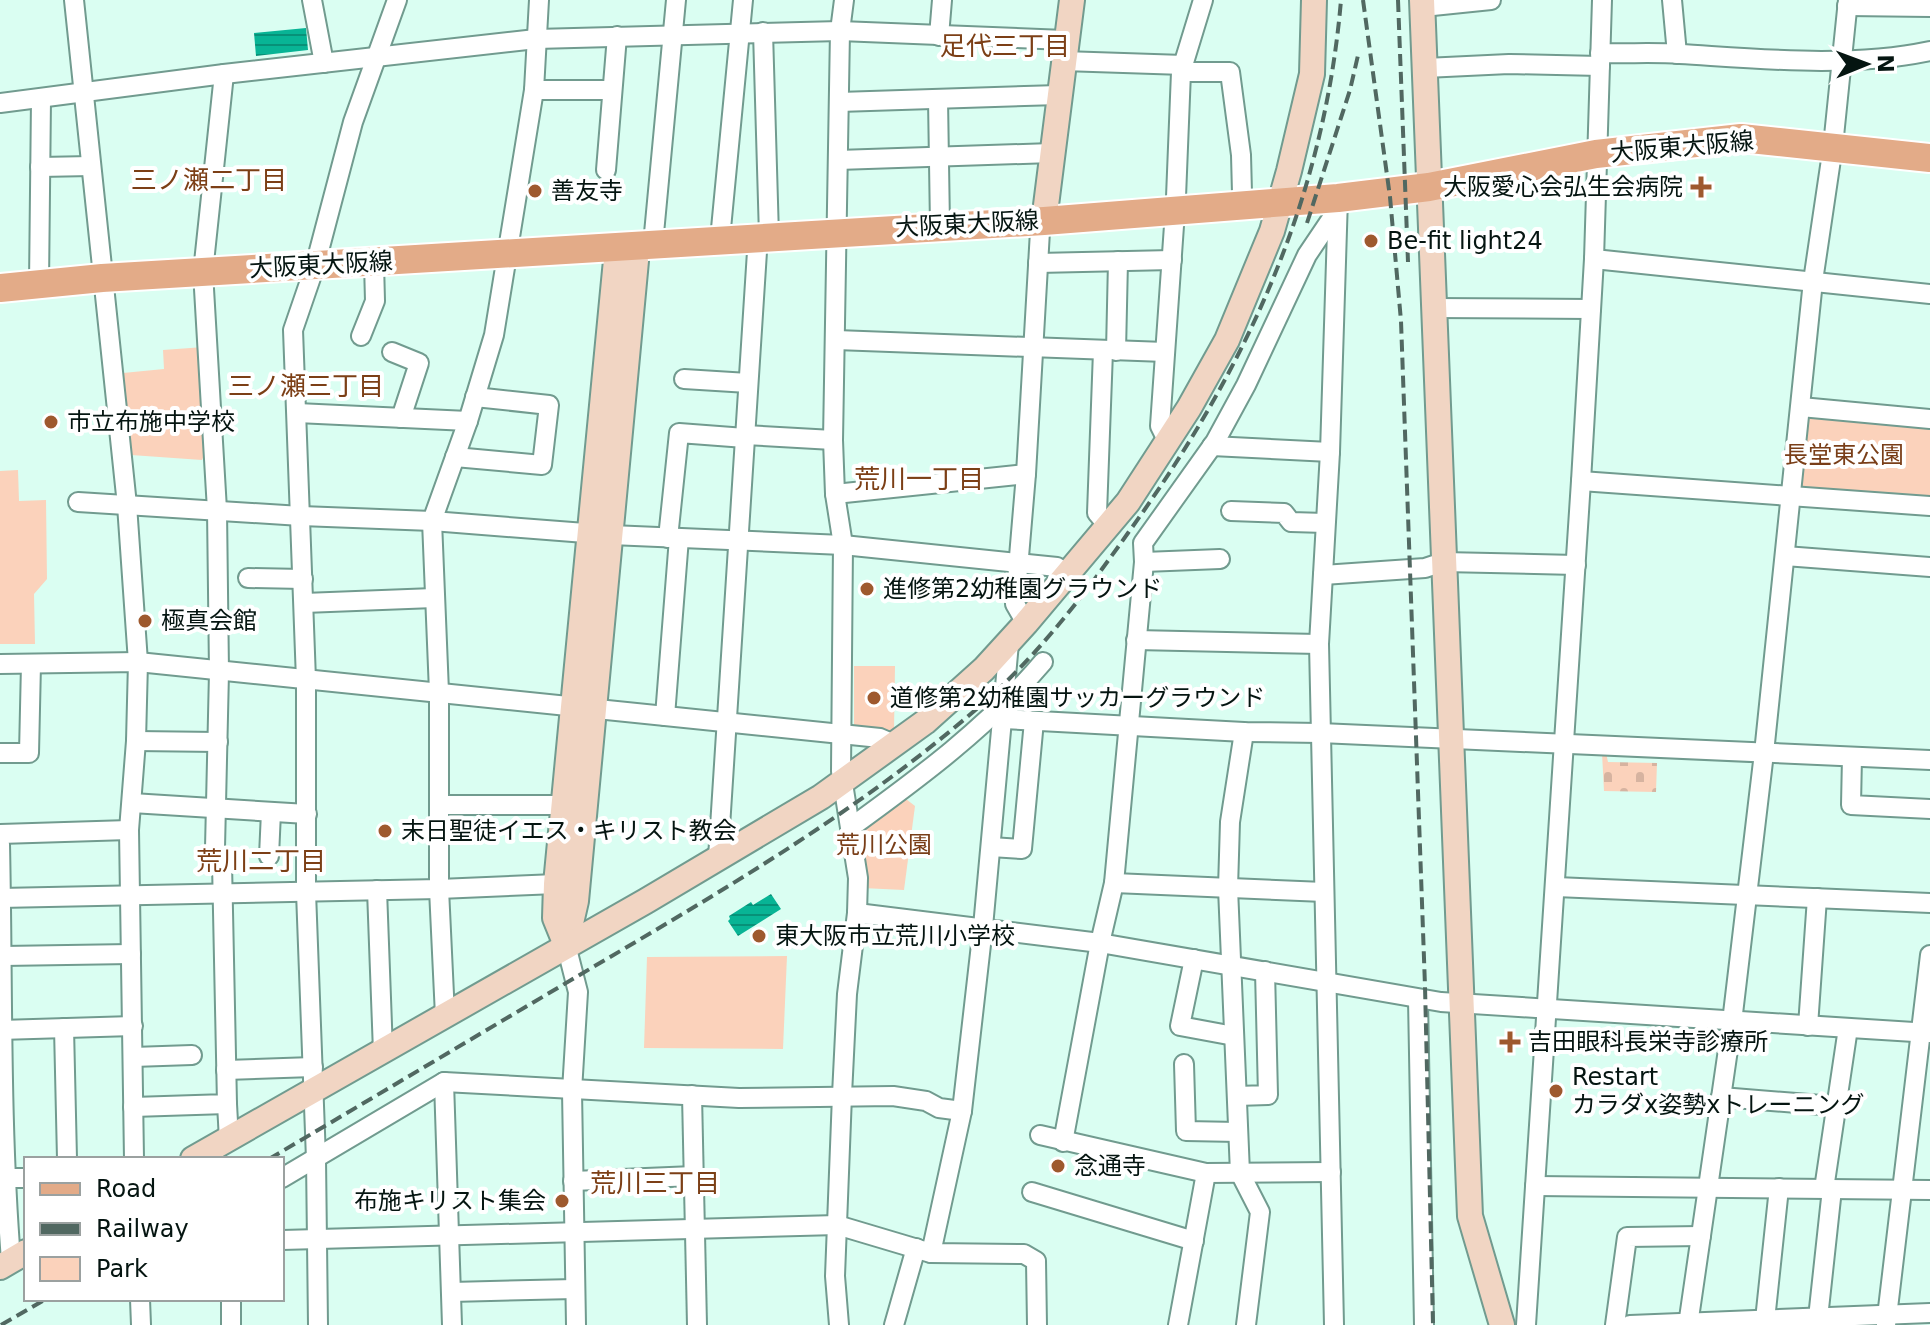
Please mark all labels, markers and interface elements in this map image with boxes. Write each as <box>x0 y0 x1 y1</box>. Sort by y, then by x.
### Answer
north arrow <box>1826 24 1906 104</box>
district label: 足代三丁目 <box>940 31 1070 61</box>
text: N <box>1873 54 1898 73</box>
street label: 大阪東大阪線 <box>1609 127 1755 167</box>
district label: 三ノ瀬二丁目 <box>131 165 287 195</box>
place label: 大阪愛心会弘生会病院 <box>1443 173 1683 201</box>
marker: 大阪愛心会弘生会病院 <box>1690 176 1712 198</box>
place label: 善友寺 <box>551 177 623 205</box>
marker: 善友寺 <box>526 182 544 200</box>
street label: 大阪東大阪線 <box>894 206 1040 242</box>
place label: Be-fit light24 <box>1387 227 1543 255</box>
marker: Be-fit light24 <box>1362 232 1380 250</box>
street label: 大阪東大阪線 <box>248 247 394 283</box>
district label: 三ノ瀬三丁目 <box>228 371 384 401</box>
place label: 市立布施中学校 <box>67 408 235 436</box>
marker: 市立布施中学校 <box>42 413 60 431</box>
park label: 長堂東公園 <box>1784 441 1904 469</box>
district label: 荒川一丁目 <box>854 464 984 494</box>
place label: 進修第2幼稚園グラウンド <box>883 575 1162 603</box>
marker: 進修第2幼稚園グラウンド <box>858 580 876 598</box>
place label: 極真会館 <box>161 607 257 635</box>
marker: 極真会館 <box>136 612 154 630</box>
place label: 道修第2幼稚園サッカーグラウンド <box>890 684 1265 712</box>
marker: 道修第2幼稚園サッカーグラウンド <box>865 689 883 707</box>
place label: 末日聖徒イエス・キリスト教会 <box>401 817 737 845</box>
marker: 末日聖徒イエス・キリスト教会 <box>376 822 394 840</box>
park label: 荒川公園 <box>836 831 932 859</box>
district label: 荒川二丁目 <box>196 846 326 876</box>
place label: 東大阪市立荒川小学校 <box>775 922 1015 950</box>
marker: 東大阪市立荒川小学校 <box>750 927 768 945</box>
place label: 吉田眼科長栄寺診療所 <box>1528 1028 1768 1056</box>
marker: 吉田眼科長栄寺診療所 <box>1499 1031 1521 1053</box>
place label: Restart カラダx姿勢xトレーニング <box>1572 1063 1864 1119</box>
marker: Restart カラダx姿勢xトレーニング <box>1547 1082 1565 1100</box>
place label: 念通寺 <box>1074 1152 1146 1180</box>
legend <box>24 1157 284 1301</box>
marker: 念通寺 <box>1049 1157 1067 1175</box>
district label: 荒川三丁目 <box>590 1168 720 1198</box>
text: Road <box>96 1175 156 1203</box>
place label: 布施キリスト集会 <box>354 1187 546 1215</box>
marker: 布施キリスト集会 <box>553 1192 571 1210</box>
text: Railway <box>96 1215 189 1243</box>
text: Park <box>96 1255 148 1283</box>

